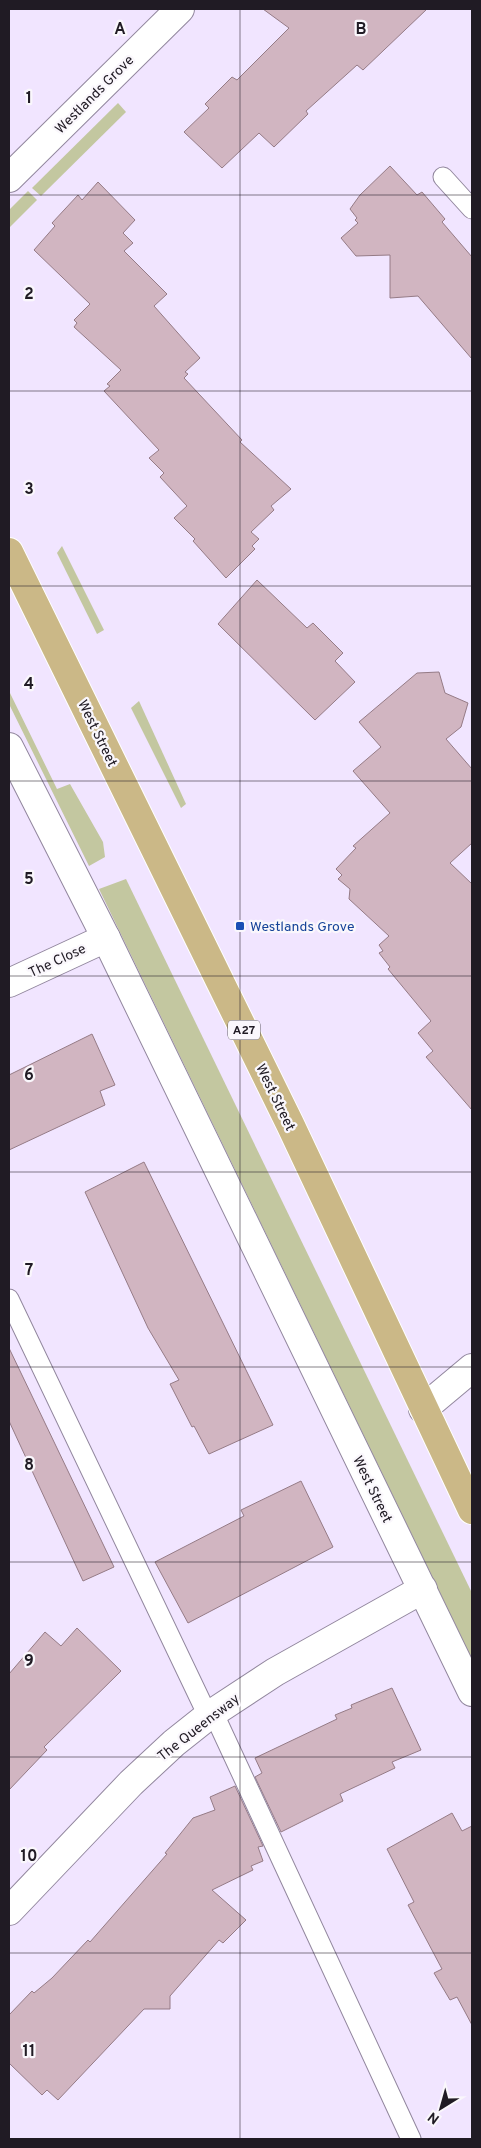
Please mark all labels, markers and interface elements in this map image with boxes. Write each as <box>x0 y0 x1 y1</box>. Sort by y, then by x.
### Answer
text: A <box>114 20 126 40</box>
text: B <box>355 20 367 40</box>
street label: Westlands Grove <box>52 52 138 138</box>
text: 1 <box>26 89 32 109</box>
text: 2 <box>24 285 34 305</box>
text: 3 <box>24 480 34 500</box>
text: 4 <box>24 675 34 695</box>
street label: West Street <box>73 697 120 770</box>
text: 5 <box>24 870 34 890</box>
place label: Westlands Grove <box>250 919 354 936</box>
marker: Westlands Grove <box>234 920 246 932</box>
street label: The Close <box>26 941 89 982</box>
road number: A27 <box>228 1020 260 1040</box>
street label: West Street <box>251 1061 298 1134</box>
text: 6 <box>24 1066 34 1086</box>
text: 7 <box>25 1261 33 1281</box>
street label: West Street <box>348 1453 395 1526</box>
text: 8 <box>24 1456 34 1476</box>
text: 9 <box>24 1652 34 1672</box>
street label: The Queensway <box>154 1691 243 1766</box>
text: 10 <box>21 1847 37 1867</box>
text: 11 <box>23 2042 35 2062</box>
north arrow <box>416 2083 466 2133</box>
text: N <box>425 2107 443 2127</box>

